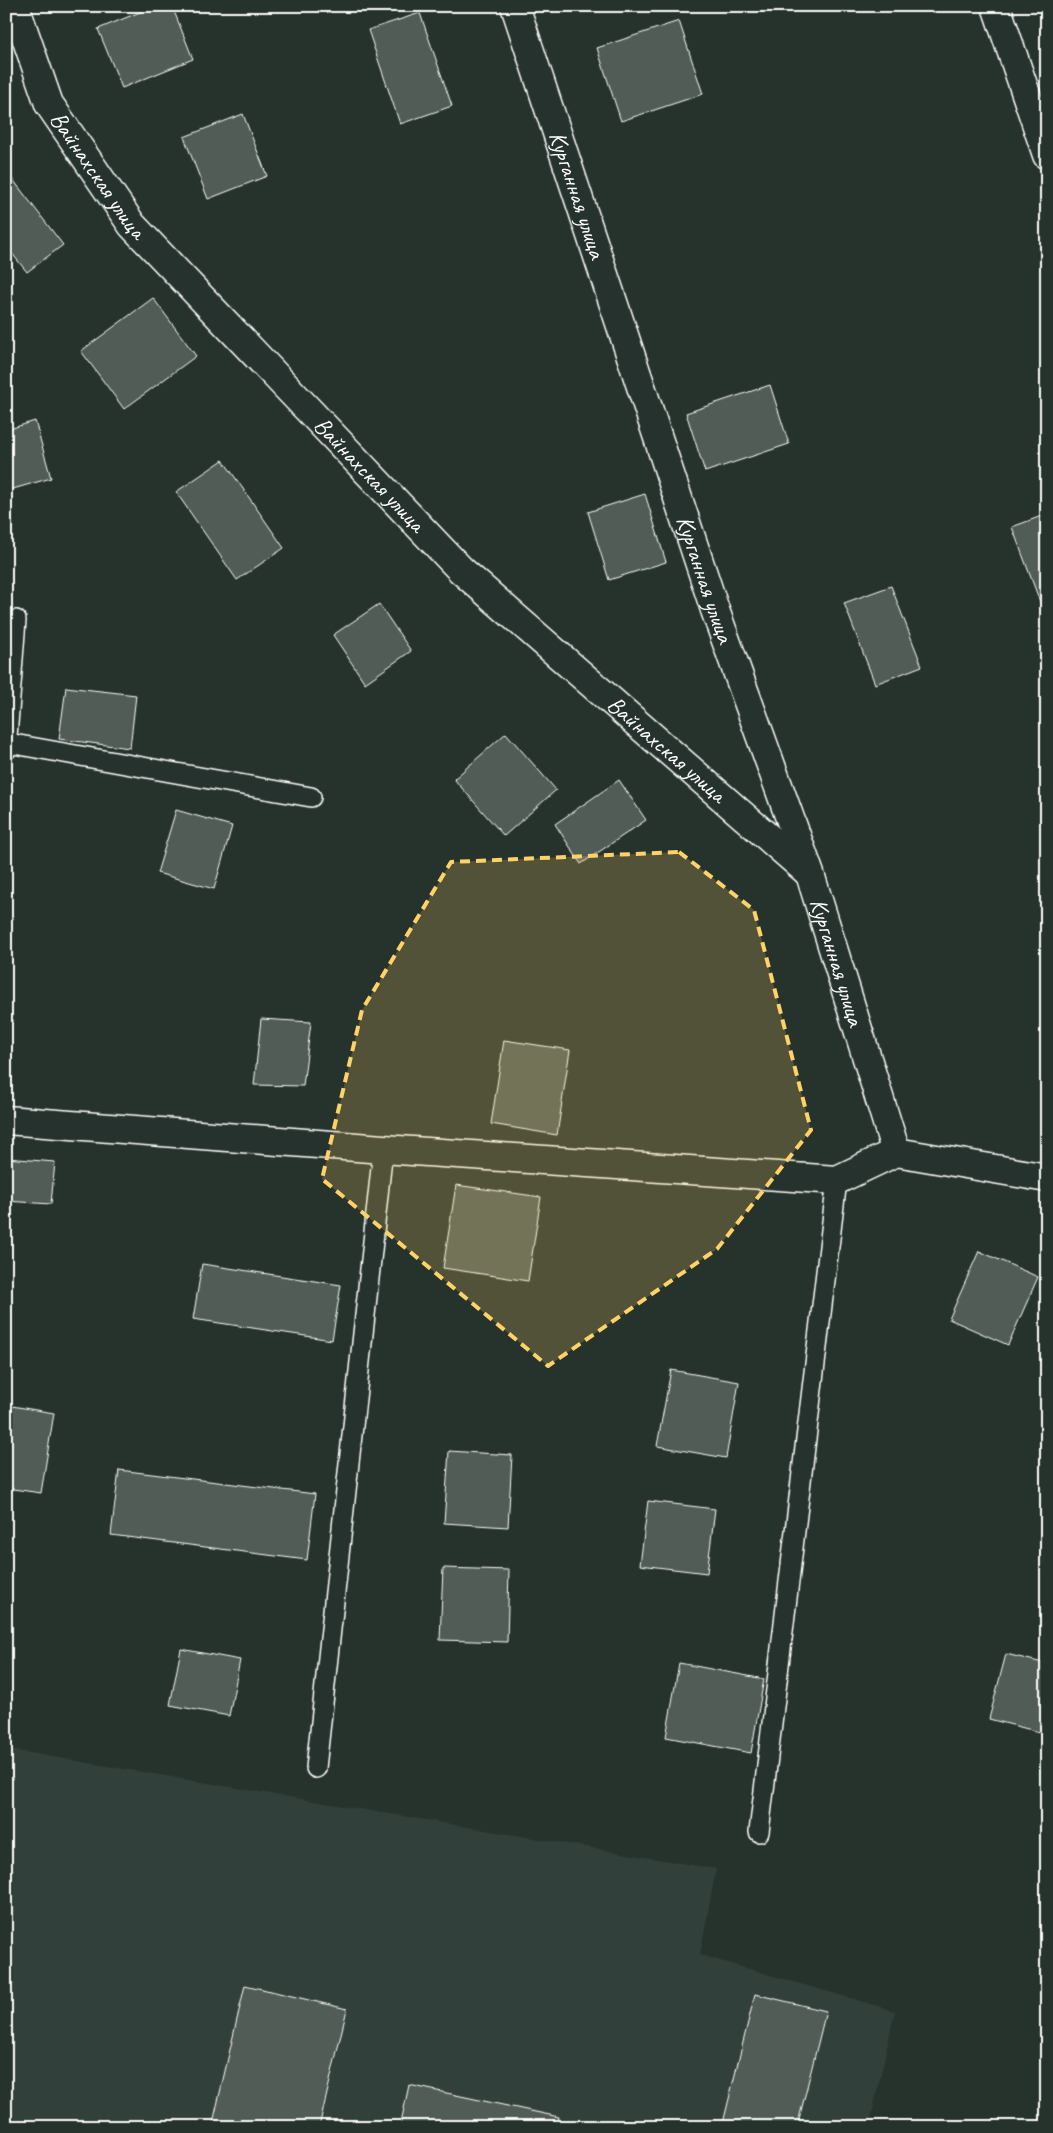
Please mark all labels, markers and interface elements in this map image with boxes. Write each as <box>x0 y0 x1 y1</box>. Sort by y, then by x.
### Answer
street label: Вайнахская улица <box>44 106 154 247</box>
street label: Курганная улица <box>543 127 613 264</box>
street label: Вайнахская улица <box>308 410 433 540</box>
street label: Курганная улица <box>670 512 741 648</box>
street label: Вайнахская улица <box>601 689 734 811</box>
street label: Курганная улица <box>803 894 872 1031</box>

